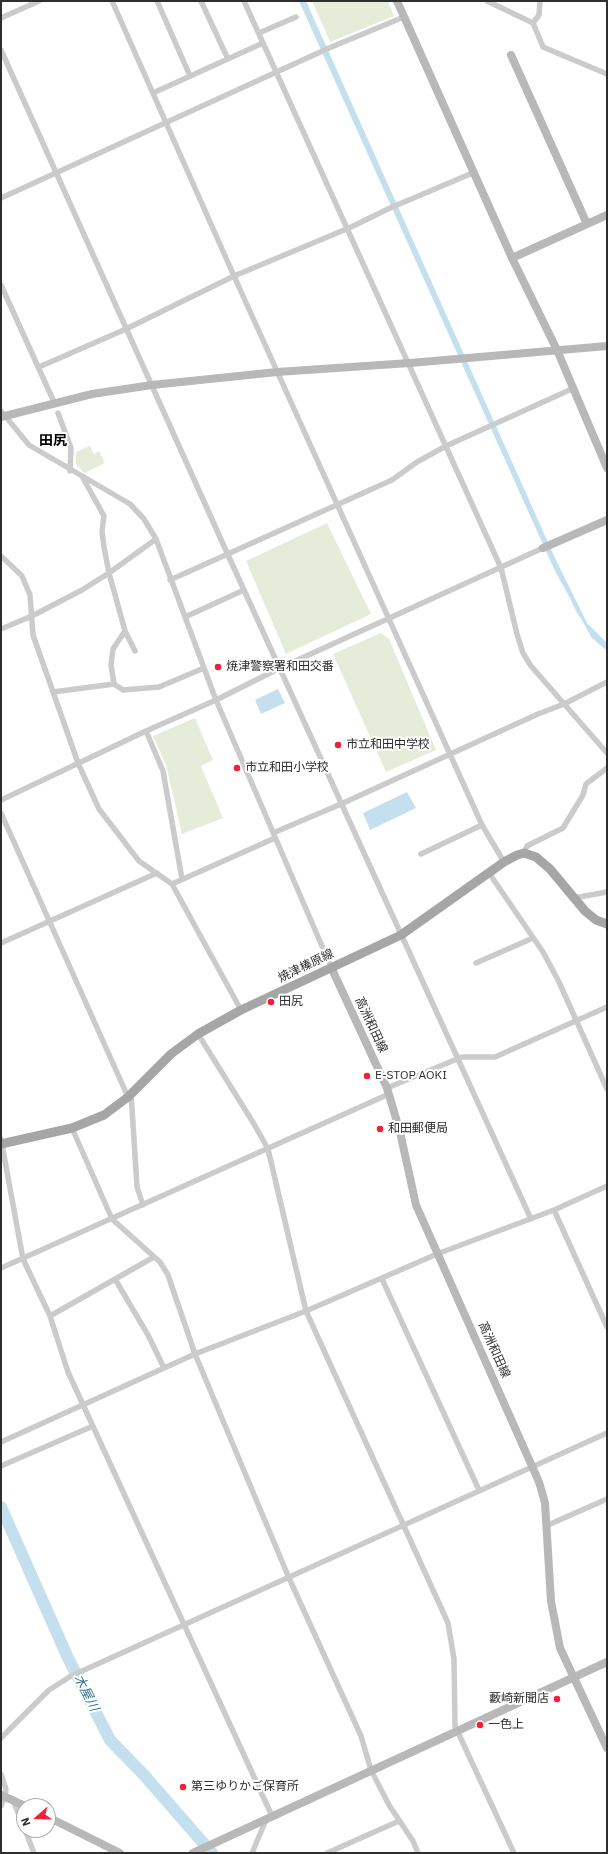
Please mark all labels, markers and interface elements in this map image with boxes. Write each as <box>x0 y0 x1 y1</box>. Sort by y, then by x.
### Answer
district label: 田尻 <box>39 433 67 449</box>
place label: 焼津警察署和田交番 <box>226 660 334 674</box>
marker: 焼津警察署和田交番 <box>213 662 223 672</box>
place label: 市立和田中学校 <box>346 738 430 752</box>
marker: 市立和田中学校 <box>333 740 343 750</box>
place label: 市立和田小学校 <box>245 761 329 775</box>
marker: 市立和田小学校 <box>232 763 242 773</box>
street label: 焼津榛原線 <box>276 946 336 986</box>
place label: 田尻 <box>279 995 303 1009</box>
street label: 高洲和田線 <box>352 995 390 1055</box>
marker: 田尻 <box>266 997 276 1007</box>
place label: E-STOP AOKI <box>375 1069 447 1083</box>
marker: E-STOP AOKI <box>362 1071 372 1081</box>
place label: 和田郵便局 <box>388 1122 448 1136</box>
marker: 和田郵便局 <box>375 1124 385 1134</box>
street label: 高洲和田線 <box>475 1320 513 1380</box>
water label: 木屋川 <box>70 1672 102 1714</box>
place label: 藪崎新聞店 <box>489 1692 549 1706</box>
marker: 藪崎新聞店 <box>552 1694 562 1704</box>
place label: 一色上 <box>488 1718 524 1732</box>
marker: 一色上 <box>475 1720 485 1730</box>
place label: 第三ゆりかご保育所 <box>191 1780 299 1794</box>
marker: 第三ゆりかご保育所 <box>178 1782 188 1792</box>
north arrow <box>16 1798 56 1838</box>
text: N <box>18 1816 34 1828</box>

